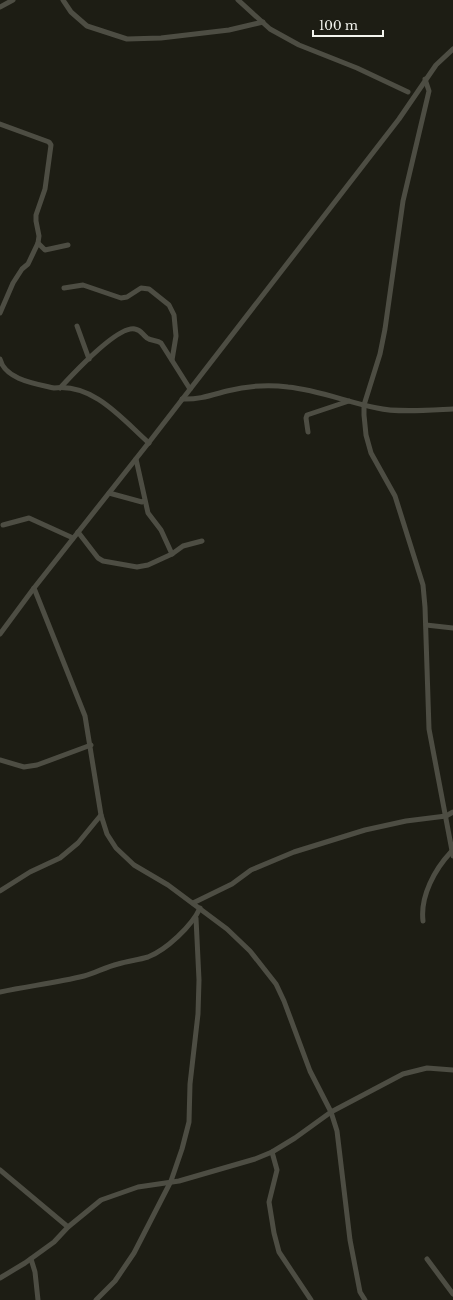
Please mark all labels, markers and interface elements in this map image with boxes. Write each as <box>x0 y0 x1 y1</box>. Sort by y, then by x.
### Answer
scale bar <box>313 12 383 38</box>
text: 100 m <box>319 18 358 33</box>

